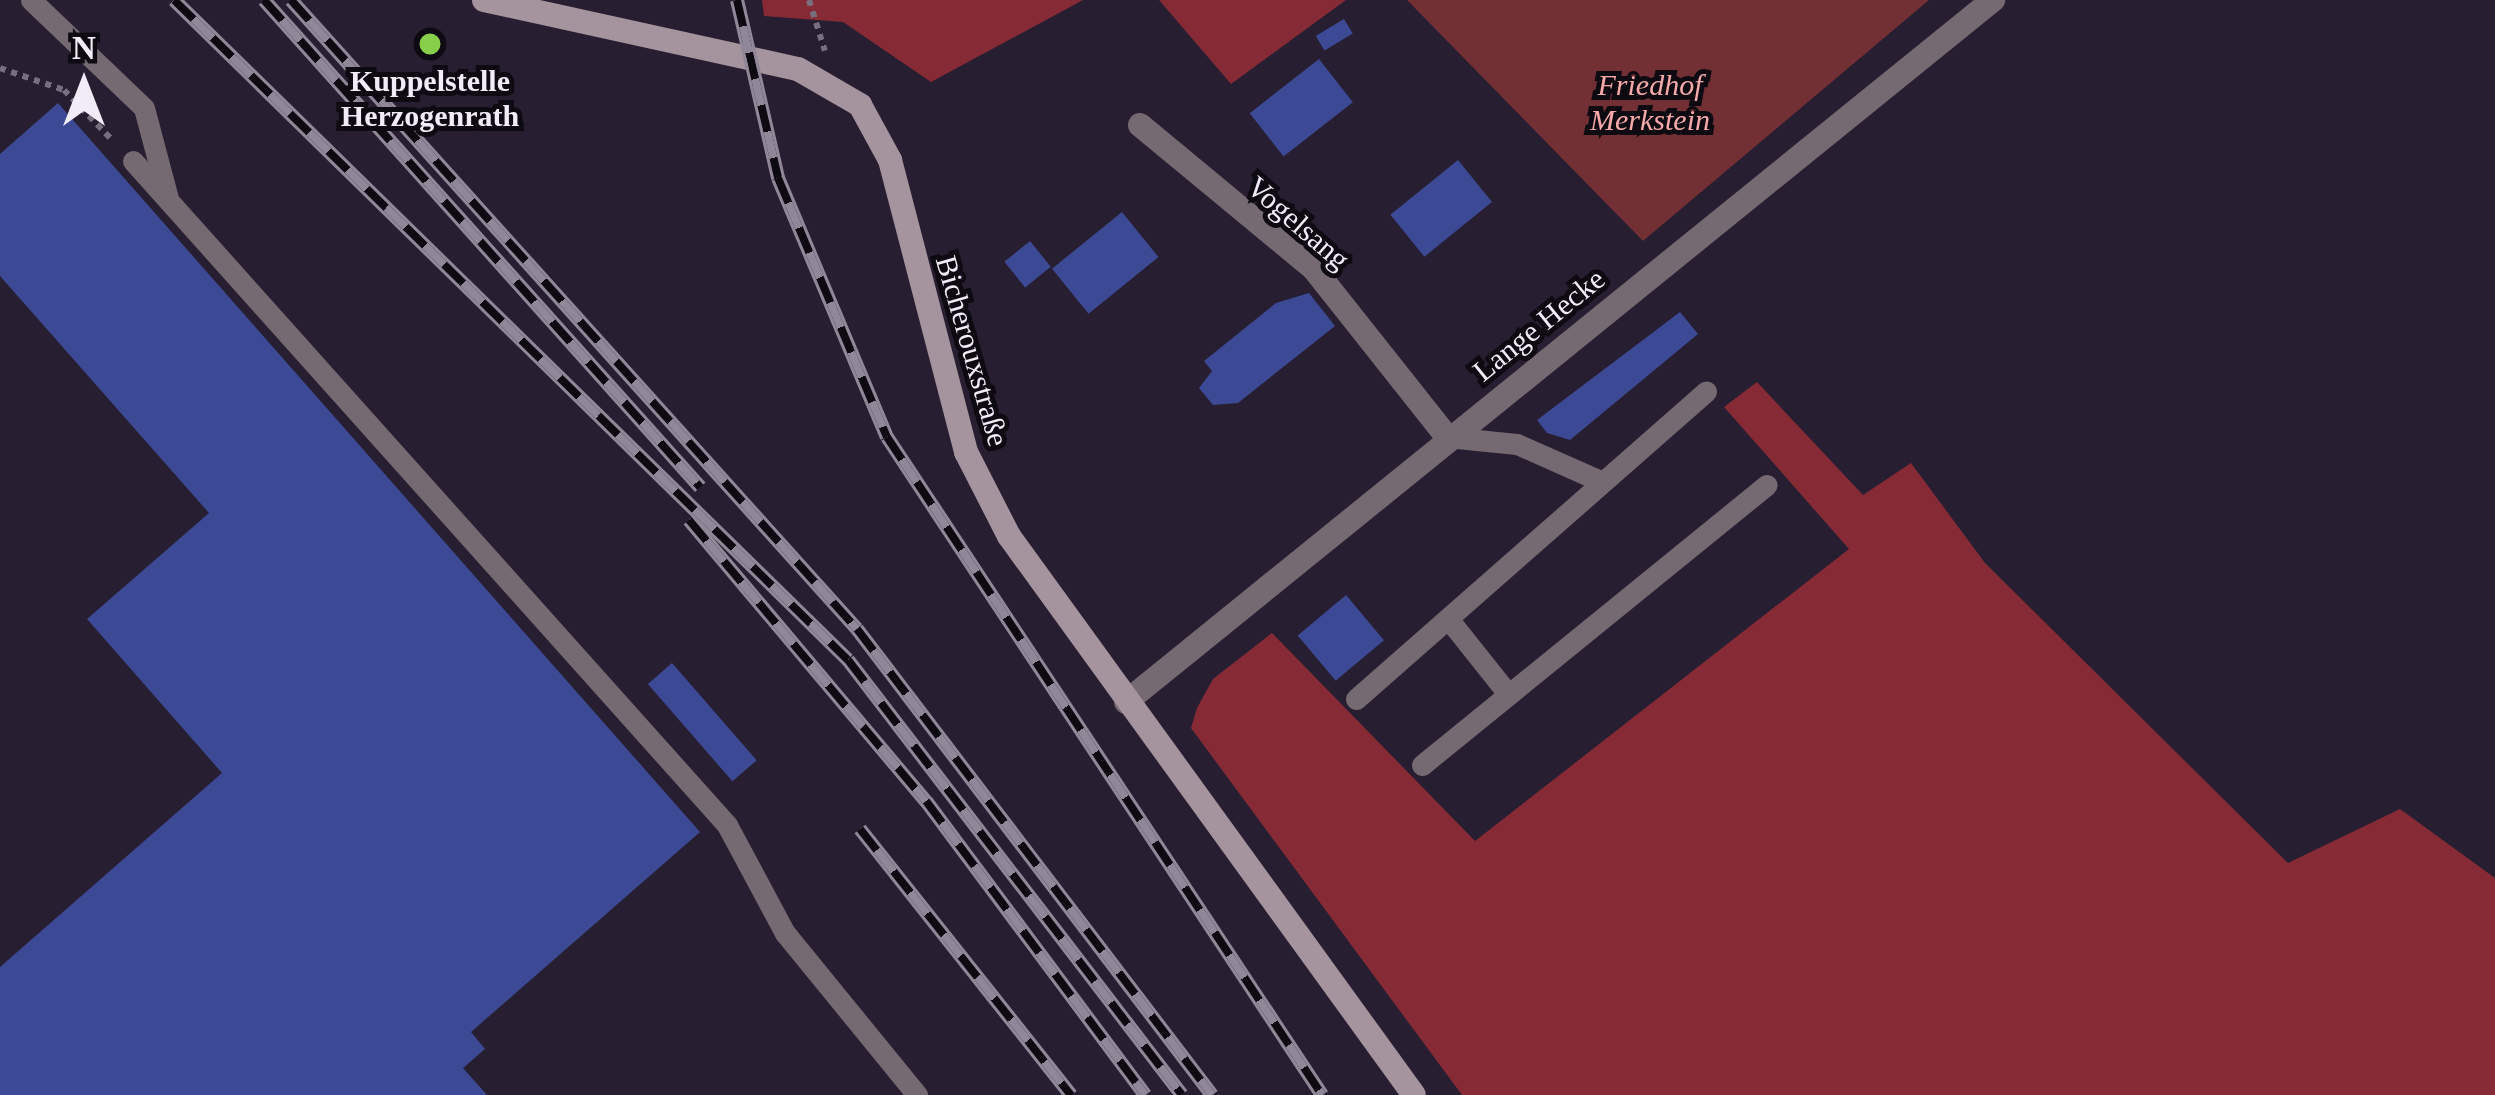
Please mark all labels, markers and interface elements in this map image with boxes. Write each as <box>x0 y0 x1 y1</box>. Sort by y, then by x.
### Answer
north arrow <box>24 24 144 144</box>
text: N <box>72 30 96 66</box>
marker: Kuppelstelle Herzogenrath <box>417 31 443 57</box>
place label: Kuppelstelle Herzogenrath <box>341 63 519 134</box>
park label: Friedhof Merkstein <box>1590 67 1710 138</box>
street label: Vogelsang <box>1239 169 1357 277</box>
street label: Bicherouxstraße <box>928 252 1016 450</box>
street label: Lange Hecke <box>1466 261 1612 389</box>

